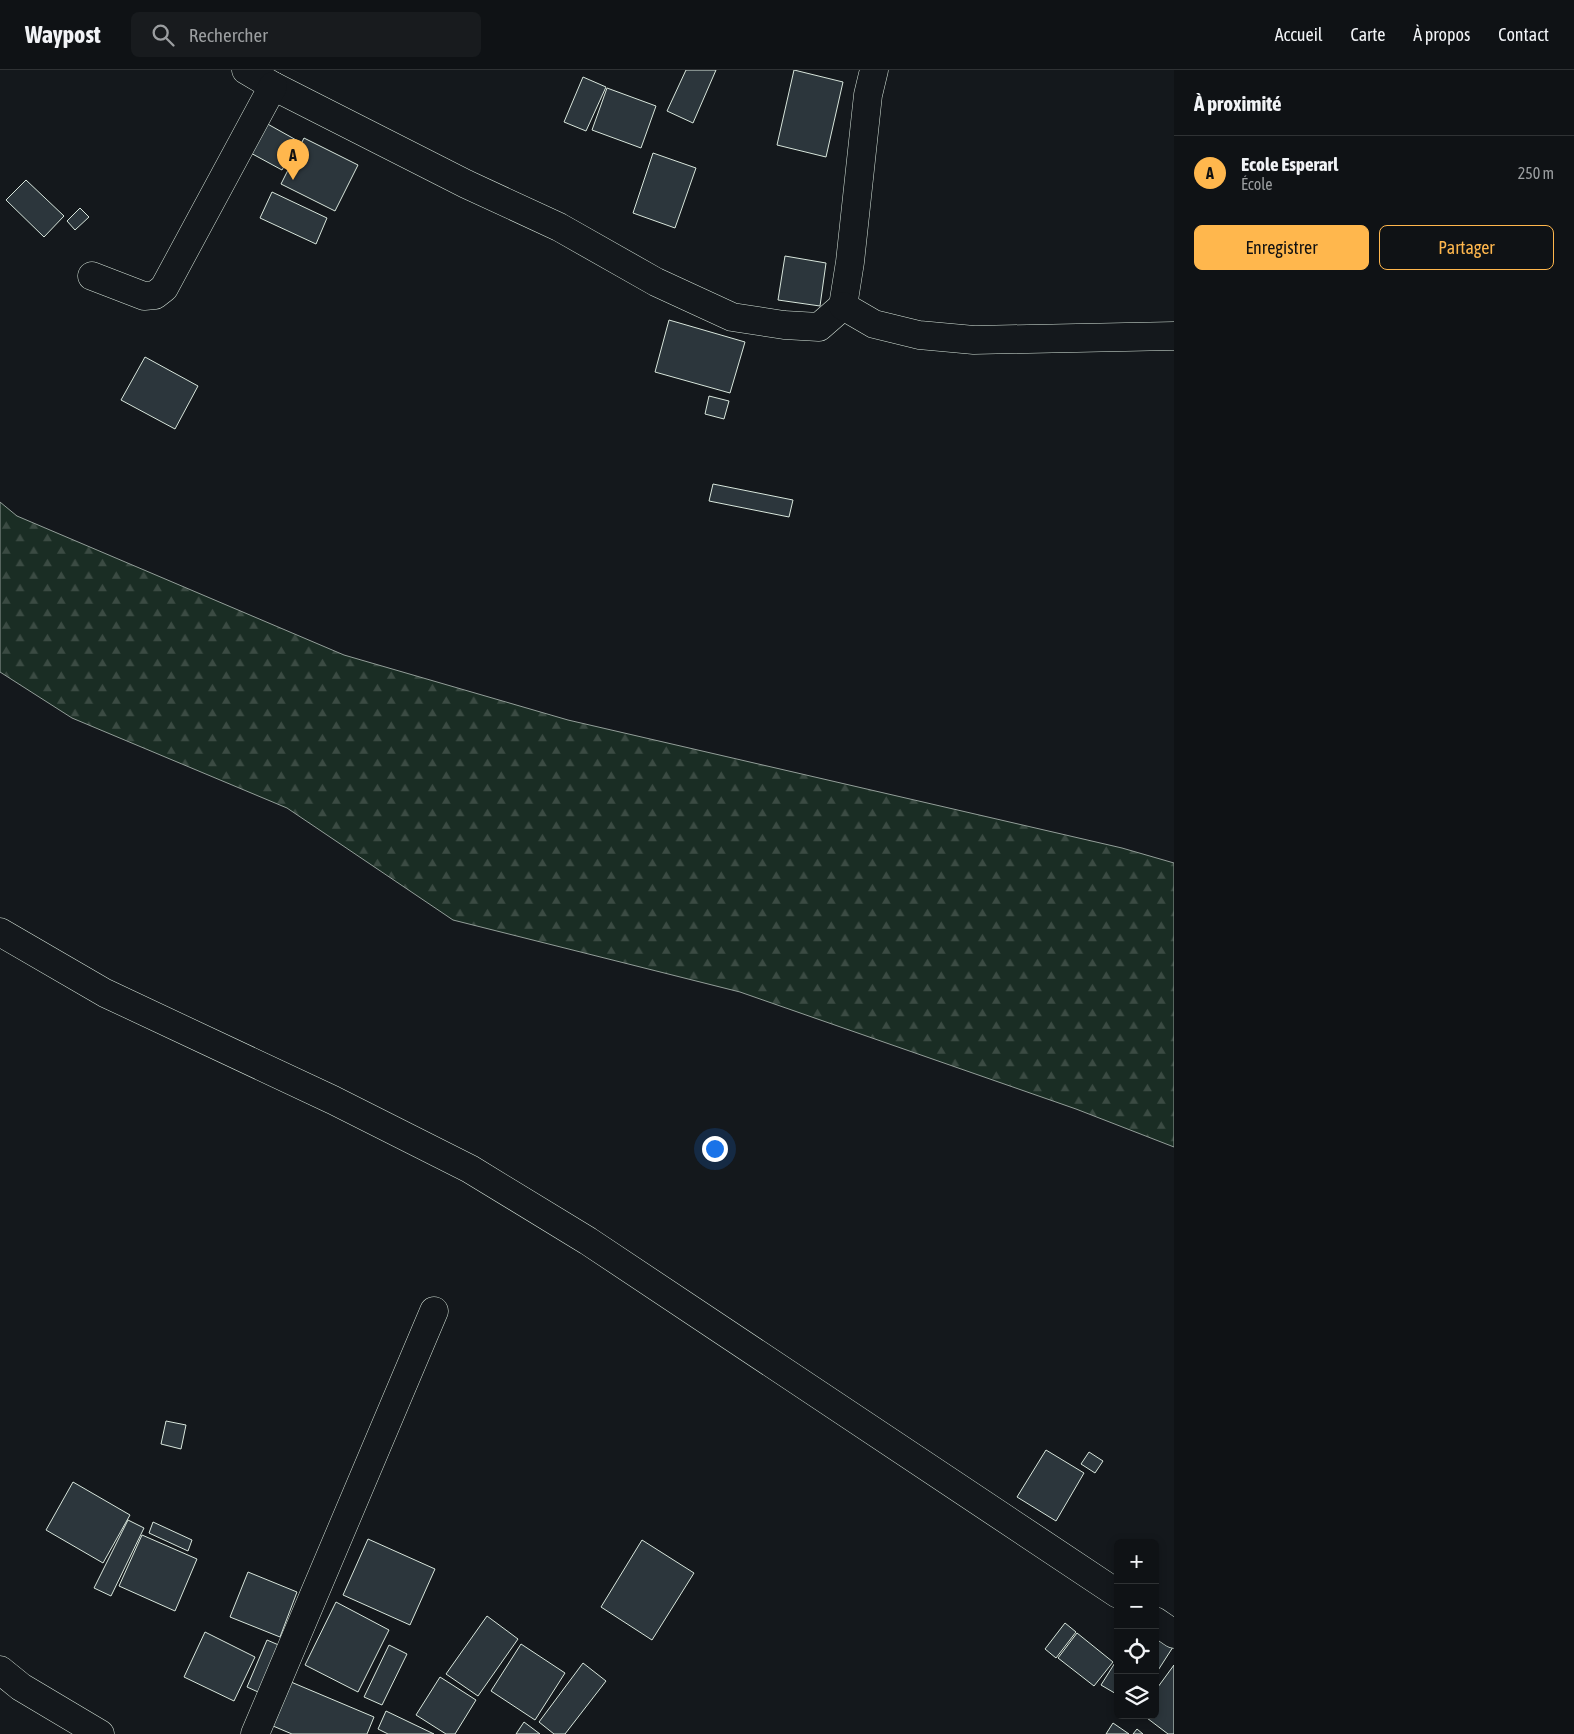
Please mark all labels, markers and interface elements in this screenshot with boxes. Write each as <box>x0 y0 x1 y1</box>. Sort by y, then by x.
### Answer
search box <box>131 12 481 57</box>
text: Waypost <box>25 21 101 48</box>
icon: search <box>149 21 177 49</box>
text: Rechercher <box>189 24 268 46</box>
text: Accueil <box>1275 24 1323 45</box>
text: Carte <box>1351 24 1385 45</box>
text: À propos <box>1413 24 1470 45</box>
text: Contact <box>1498 24 1549 45</box>
text: À proximité <box>1194 91 1282 115</box>
pin: A <box>277 139 309 180</box>
text: Ecole Esperarl <box>1241 153 1338 175</box>
text: A <box>1206 164 1214 182</box>
text: 250 m <box>1518 164 1554 182</box>
text: École <box>1241 175 1273 193</box>
button: Enregistrer <box>1194 225 1369 270</box>
button: Partager <box>1379 225 1554 270</box>
your location <box>702 1136 728 1162</box>
map controls <box>1114 1539 1159 1719</box>
button: + <box>1114 1539 1159 1584</box>
button: − <box>1114 1584 1159 1629</box>
button: locate <box>1114 1629 1159 1674</box>
button: layers <box>1114 1674 1159 1719</box>

